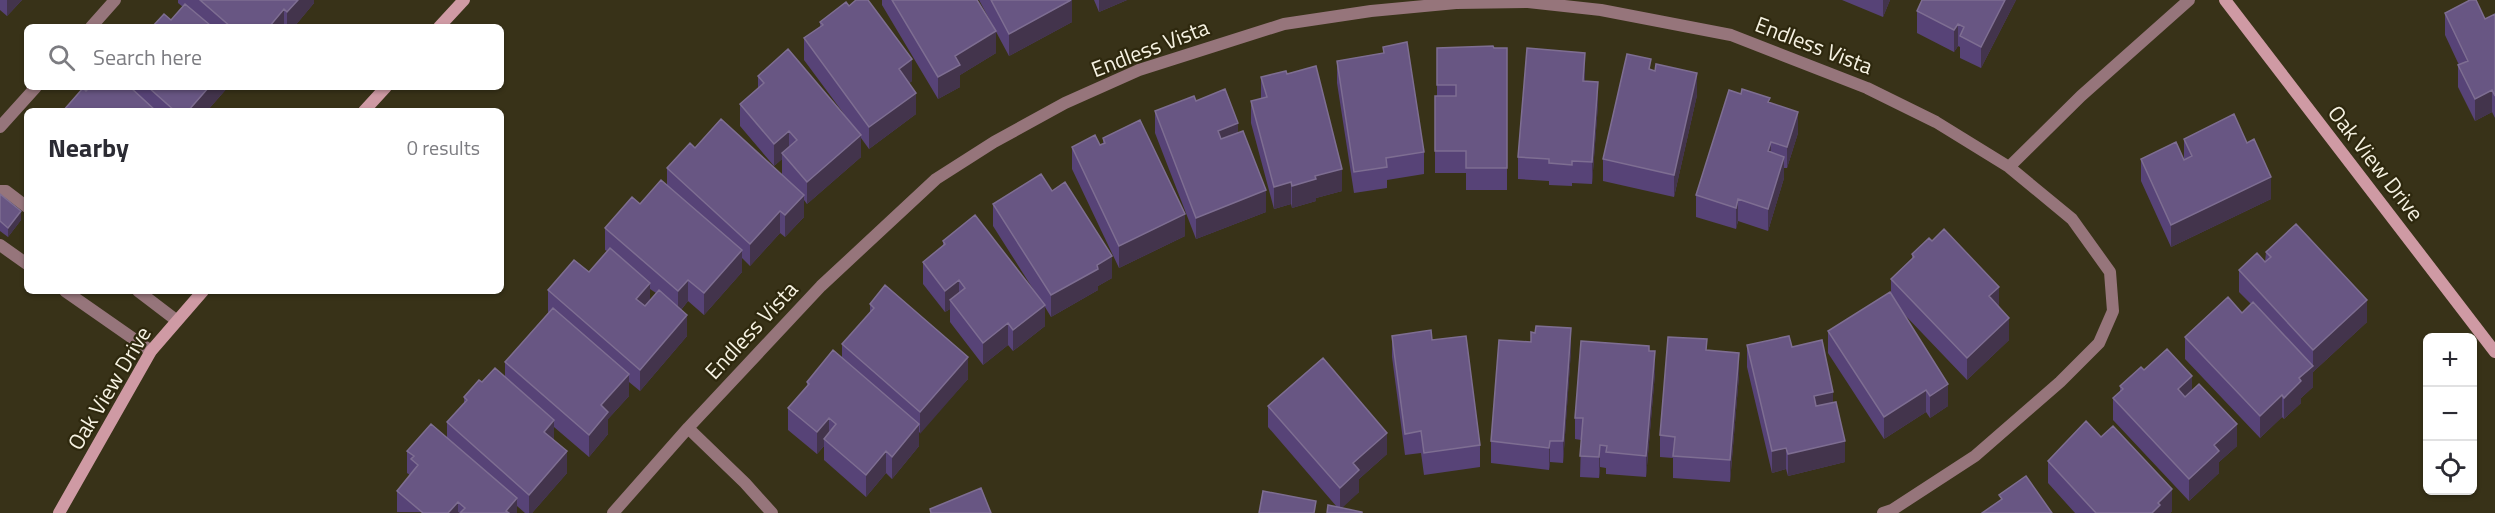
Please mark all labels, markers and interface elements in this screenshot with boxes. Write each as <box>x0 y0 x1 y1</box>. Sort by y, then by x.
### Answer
street label: Endless Vista <box>1750 7 1878 83</box>
street label: Endless Vista <box>1086 10 1214 86</box>
search box <box>24 24 504 90</box>
text: Search here <box>93 40 202 74</box>
icon: search <box>45 41 78 74</box>
street label: Oak View Drive <box>2320 98 2432 228</box>
text: Nearby <box>48 128 129 167</box>
text: 0 results <box>407 132 480 163</box>
street label: Endless Vista <box>696 273 806 387</box>
street label: Oak View Drive <box>59 320 159 456</box>
map controls <box>2423 333 2477 495</box>
button: + <box>2423 333 2477 387</box>
button: − <box>2423 387 2477 441</box>
button: locate <box>2423 441 2477 495</box>

